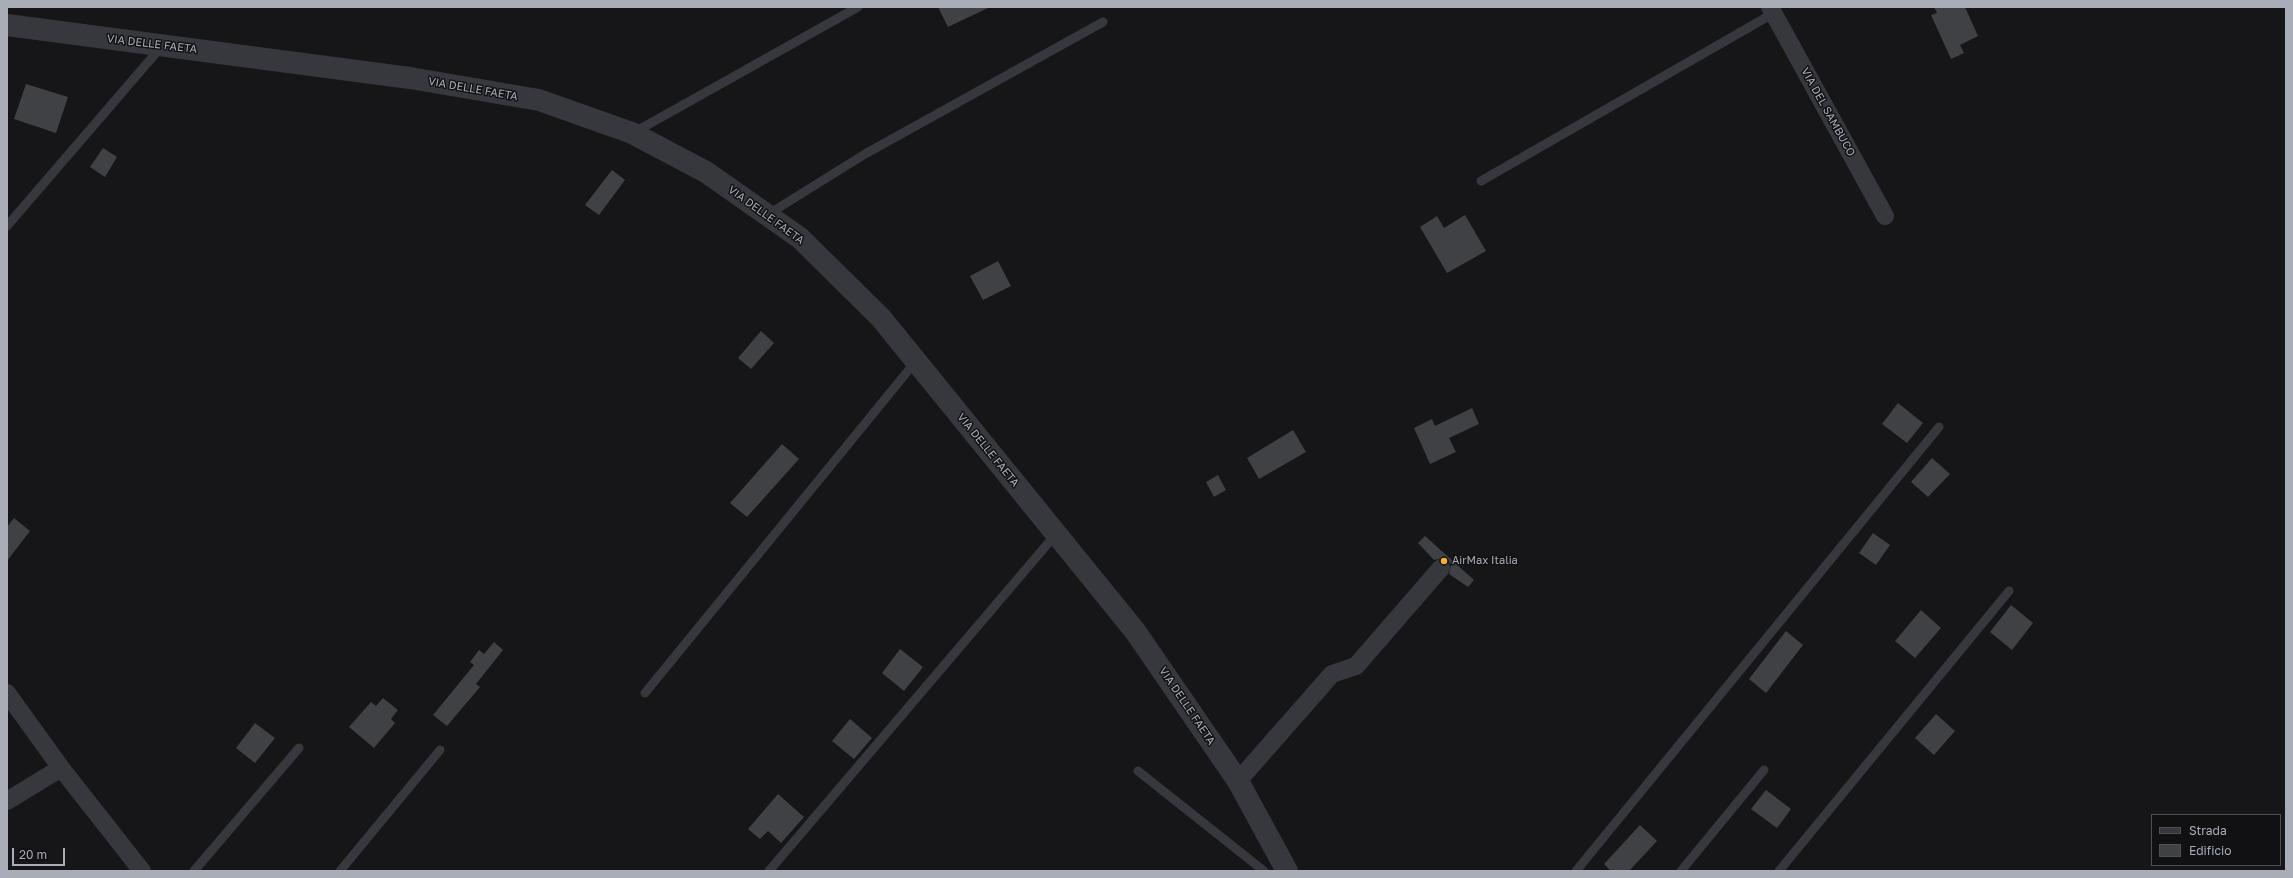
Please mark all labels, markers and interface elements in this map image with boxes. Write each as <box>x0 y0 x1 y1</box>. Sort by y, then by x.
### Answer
street label: VIA DELLE FAETA <box>106 32 198 56</box>
street label: VIA DEL SAMBUCO <box>1798 65 1858 159</box>
street label: VIA DELLE FAETA <box>427 75 519 103</box>
street label: VIA DELLE FAETA <box>725 183 807 247</box>
street label: VIA DELLE FAETA <box>954 411 1022 489</box>
place label: AirMax Italia <box>1452 554 1518 568</box>
marker: AirMax Italia <box>1439 556 1449 566</box>
street label: VIA DELLE FAETA <box>1156 665 1218 747</box>
legend <box>2151 814 2281 866</box>
text: Strada <box>2189 823 2227 838</box>
scale bar <box>14 840 67 866</box>
text: Edificio <box>2189 843 2231 858</box>
text: 20 m <box>19 847 47 862</box>

